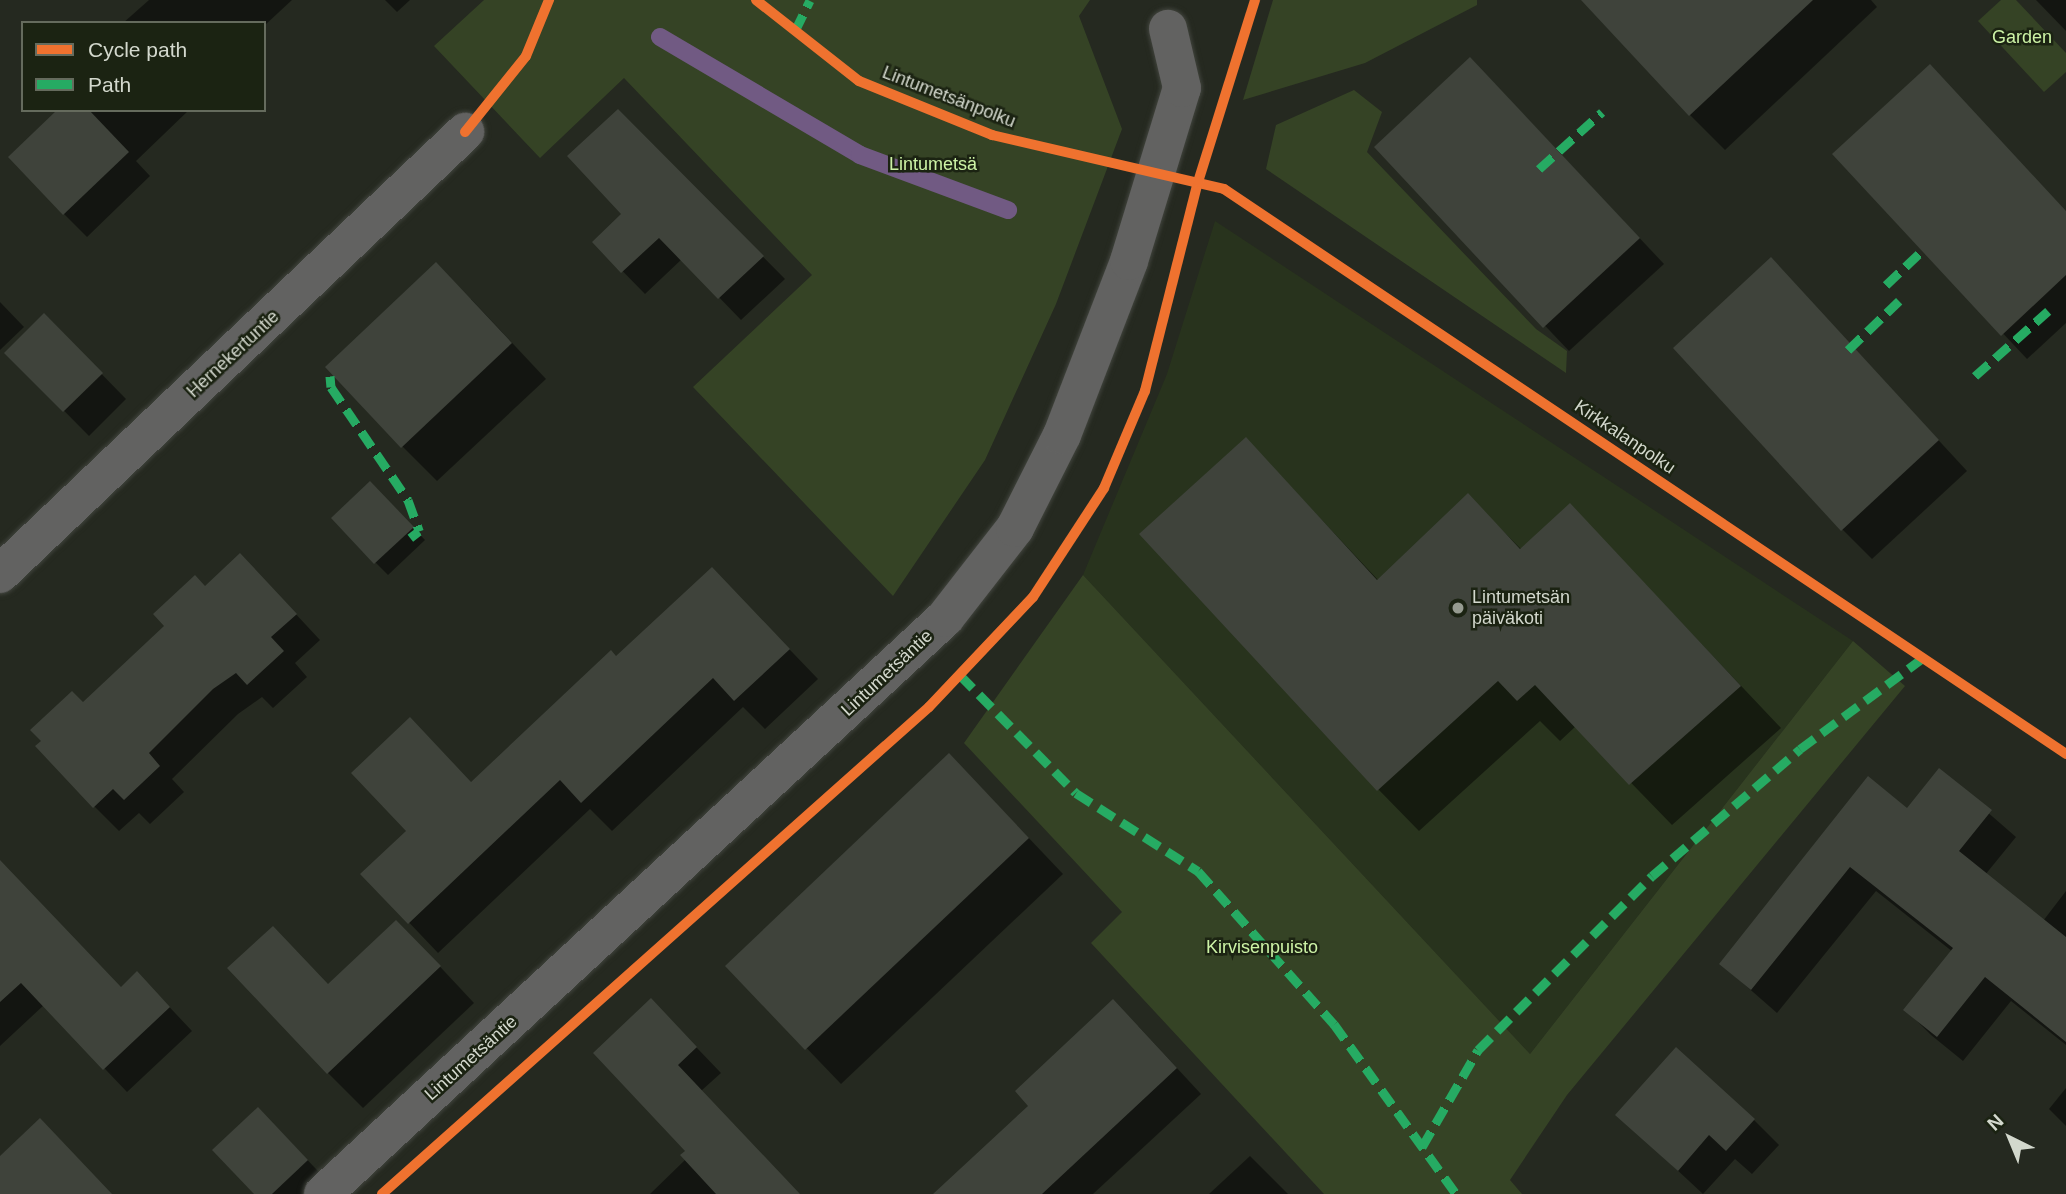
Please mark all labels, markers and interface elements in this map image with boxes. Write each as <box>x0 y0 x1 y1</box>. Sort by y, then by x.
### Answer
legend <box>21 21 266 112</box>
park label: Garden <box>1992 26 2052 48</box>
text: Cycle path <box>88 38 187 61</box>
street label: Lintumetsänpolku <box>879 62 1019 132</box>
text: Path <box>88 73 131 96</box>
park label: Lintumetsä <box>889 153 977 175</box>
street label: Hernekertuntie <box>182 306 284 402</box>
street label: Kirkkalanpolku <box>1570 395 1680 479</box>
place label: Lintumetsän päiväkoti <box>1472 587 1570 630</box>
marker: Lintumetsän päiväkoti <box>1450 600 1466 616</box>
street label: Lintumetsäntie <box>837 625 937 721</box>
park label: Kirvisenpuisto <box>1206 936 1318 958</box>
street label: Lintumetsäntie <box>420 1011 522 1105</box>
north arrow <box>1975 1103 2045 1173</box>
text: N <box>1983 1110 2008 1135</box>

